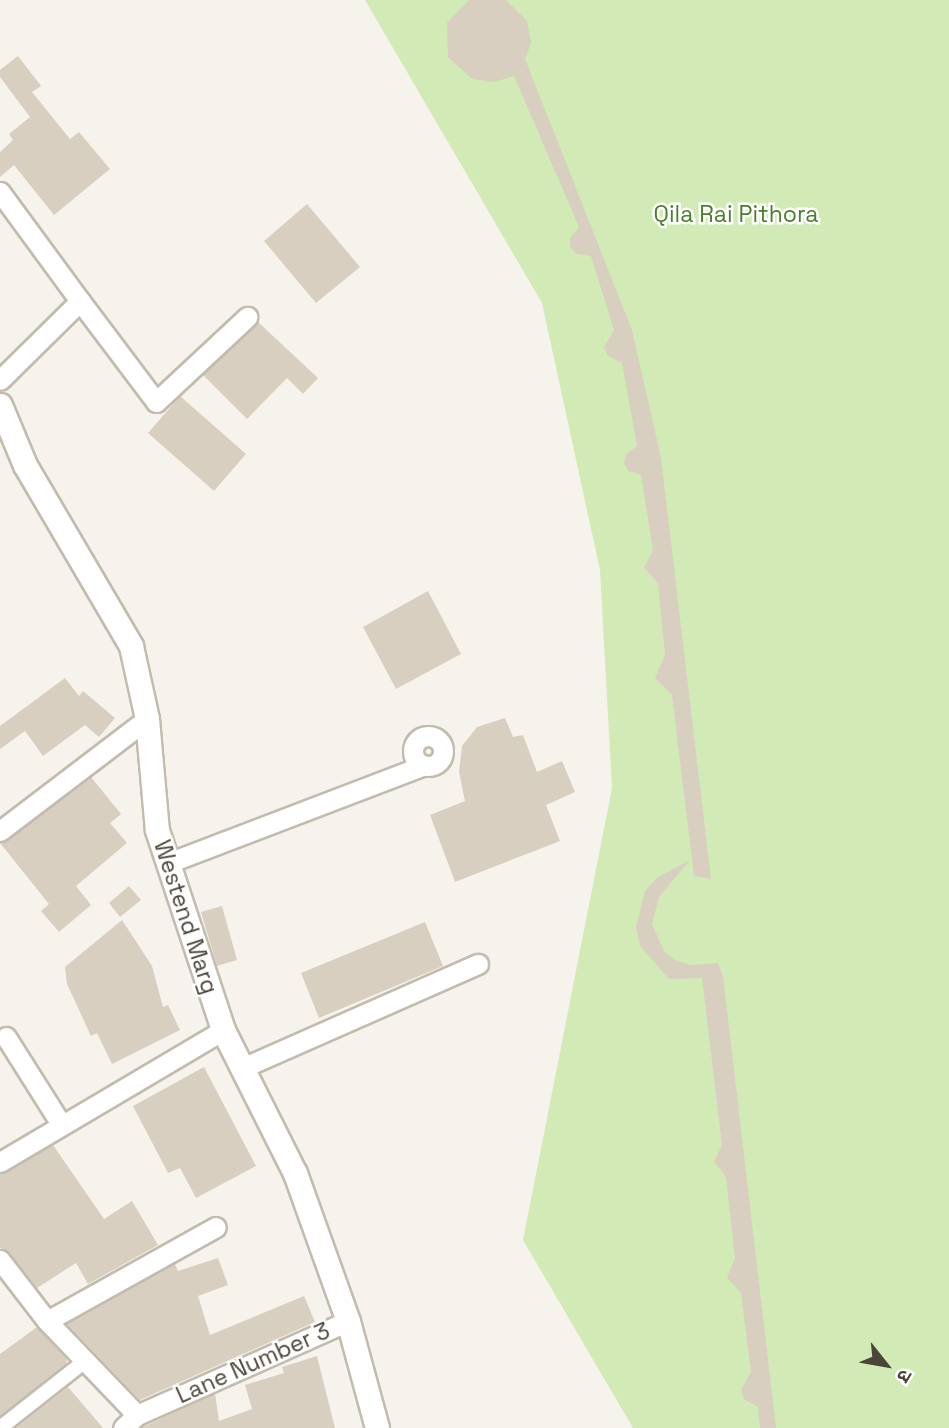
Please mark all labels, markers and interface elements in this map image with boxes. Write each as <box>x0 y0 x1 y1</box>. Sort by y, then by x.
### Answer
park label: Qila Rai Pithora <box>654 200 818 228</box>
street label: Westend Marg <box>148 837 224 997</box>
street label: Lane Number 3 <box>172 1317 334 1409</box>
north arrow <box>851 1330 921 1400</box>
text: उ <box>891 1365 918 1387</box>

